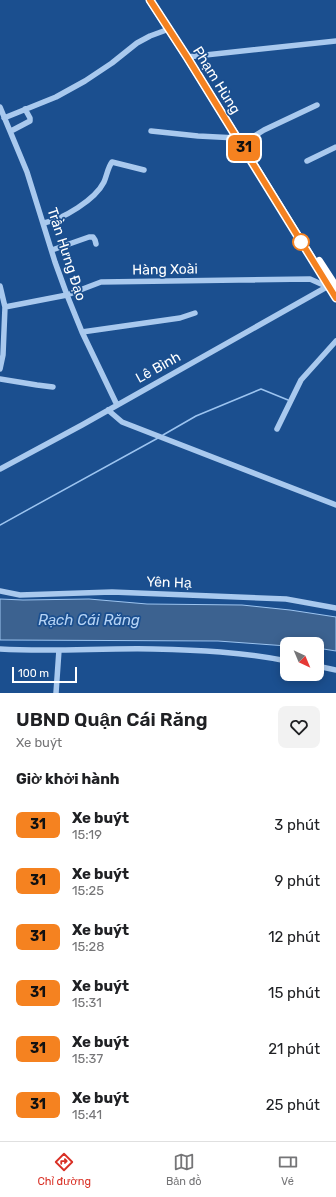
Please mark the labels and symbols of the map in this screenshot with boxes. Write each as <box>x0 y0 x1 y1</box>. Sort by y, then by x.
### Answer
street label: Phạm Hùng <box>189 43 244 117</box>
line badge: 31 <box>226 135 262 161</box>
street label: Trần Hưng Đạo <box>43 205 91 303</box>
unlabelled marker <box>292 233 310 251</box>
street label: Hàng Xoài <box>132 260 198 279</box>
street label: Lê Bình <box>133 348 184 387</box>
street label: Yên Hạ <box>146 573 192 592</box>
water label: Rạch Cái Răng <box>38 611 140 629</box>
north arrow <box>280 637 324 681</box>
scale bar <box>12 665 77 684</box>

